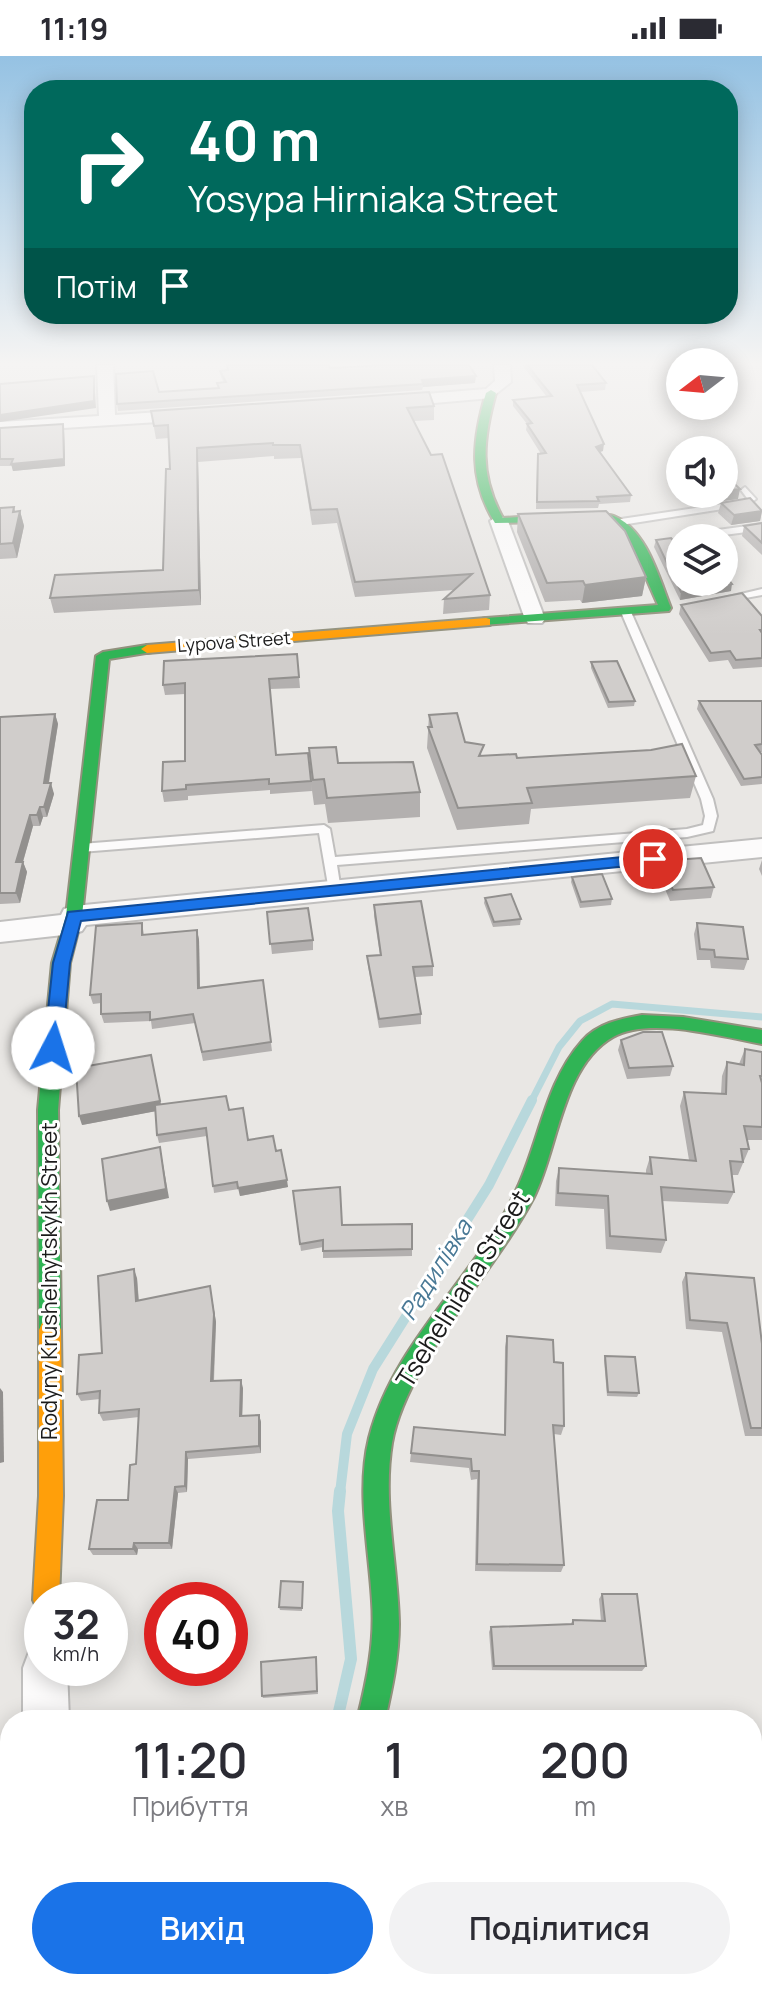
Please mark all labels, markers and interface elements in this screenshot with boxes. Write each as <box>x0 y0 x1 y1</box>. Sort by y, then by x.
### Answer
text: 11:19 <box>40 8 108 49</box>
text: 40 m <box>188 101 320 178</box>
icon: right <box>56 112 160 216</box>
text: Yosypa Hirniaka Street <box>188 174 559 223</box>
icon: arrive <box>153 264 197 308</box>
text: Потім <box>56 266 137 307</box>
north arrow <box>666 348 738 420</box>
map controls <box>666 348 738 596</box>
button: sound <box>666 436 738 508</box>
button: layers <box>666 524 738 596</box>
street label: Lypova Street <box>176 625 292 657</box>
pin <box>619 825 687 893</box>
icon: arrive <box>631 837 675 881</box>
position arrow <box>11 1006 95 1090</box>
street label: Rodyny Krushelnytskykh Street <box>34 1122 64 1440</box>
street label: Tsehelniana Street <box>387 1183 538 1394</box>
water label: Радилівка <box>391 1211 480 1326</box>
speed limit sign: 40 <box>144 1582 248 1686</box>
text: 32 <box>52 1596 100 1651</box>
text: km/h <box>53 1640 99 1667</box>
text: 11:20 <box>133 1727 248 1792</box>
text: 1 <box>384 1727 405 1792</box>
text: 200 <box>540 1727 630 1792</box>
text: Прибуття <box>132 1788 249 1824</box>
text: хв <box>381 1788 408 1824</box>
text: m <box>574 1788 596 1824</box>
button: Вихід <box>32 1882 373 1974</box>
button: Поділитися <box>389 1882 730 1974</box>

